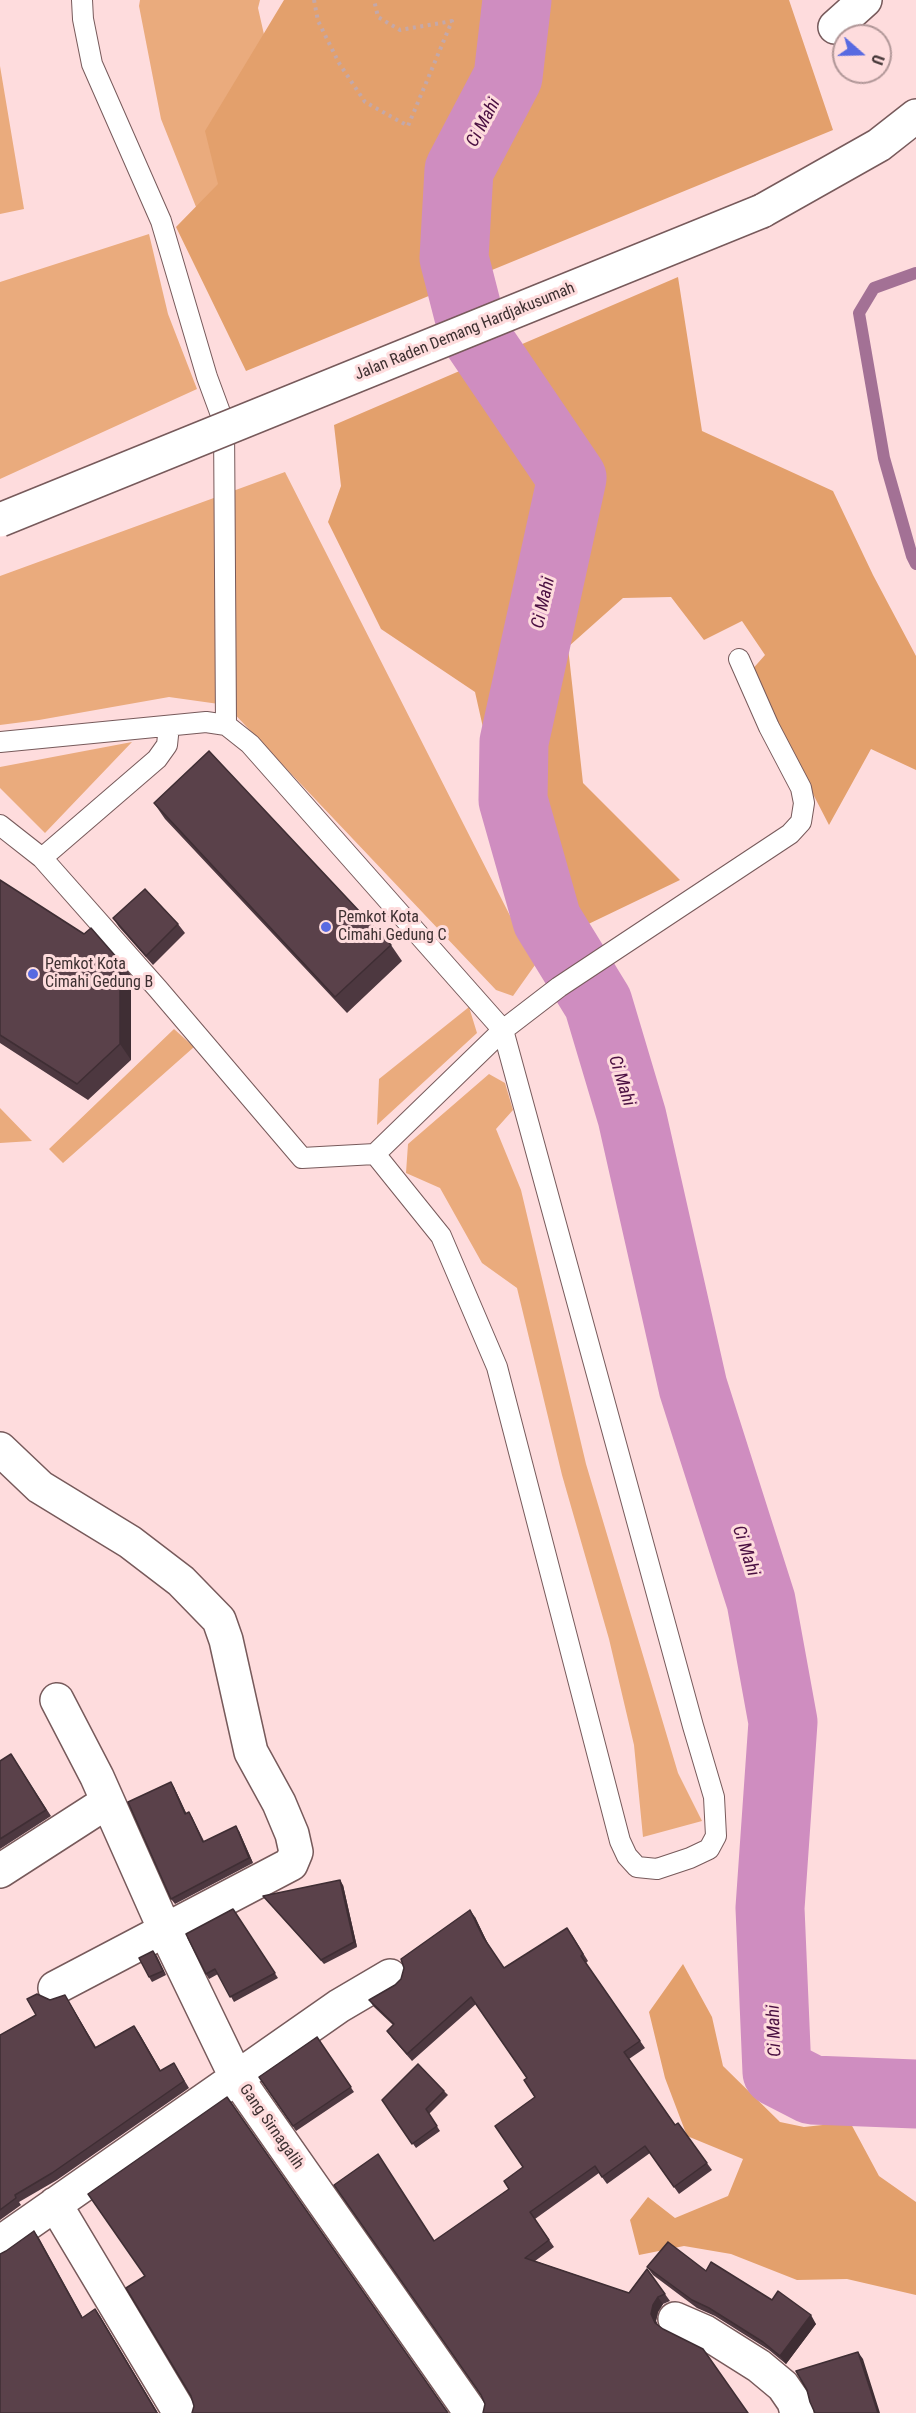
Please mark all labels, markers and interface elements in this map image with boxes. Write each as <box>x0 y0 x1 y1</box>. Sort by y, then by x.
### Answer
north arrow <box>832 24 892 84</box>
text: U <box>867 52 888 67</box>
water label: Ci Mahi <box>462 95 506 151</box>
street label: Jalan Raden Demang Hardjakusumah <box>352 279 578 385</box>
water label: Ci Mahi <box>528 575 560 631</box>
place label: Pemkot Kota Cimahi Gedung C <box>338 908 447 946</box>
marker: Pemkot Kota Cimahi Gedung C <box>319 920 333 934</box>
place label: Pemkot Kota Cimahi Gedung B <box>45 955 153 993</box>
marker: Pemkot Kota Cimahi Gedung B <box>26 967 40 981</box>
water label: Ci Mahi <box>603 1053 639 1109</box>
water label: Ci Mahi <box>727 1523 763 1579</box>
water label: Ci Mahi <box>763 2005 787 2057</box>
street label: Gang Sirnagalih <box>235 2081 307 2173</box>

